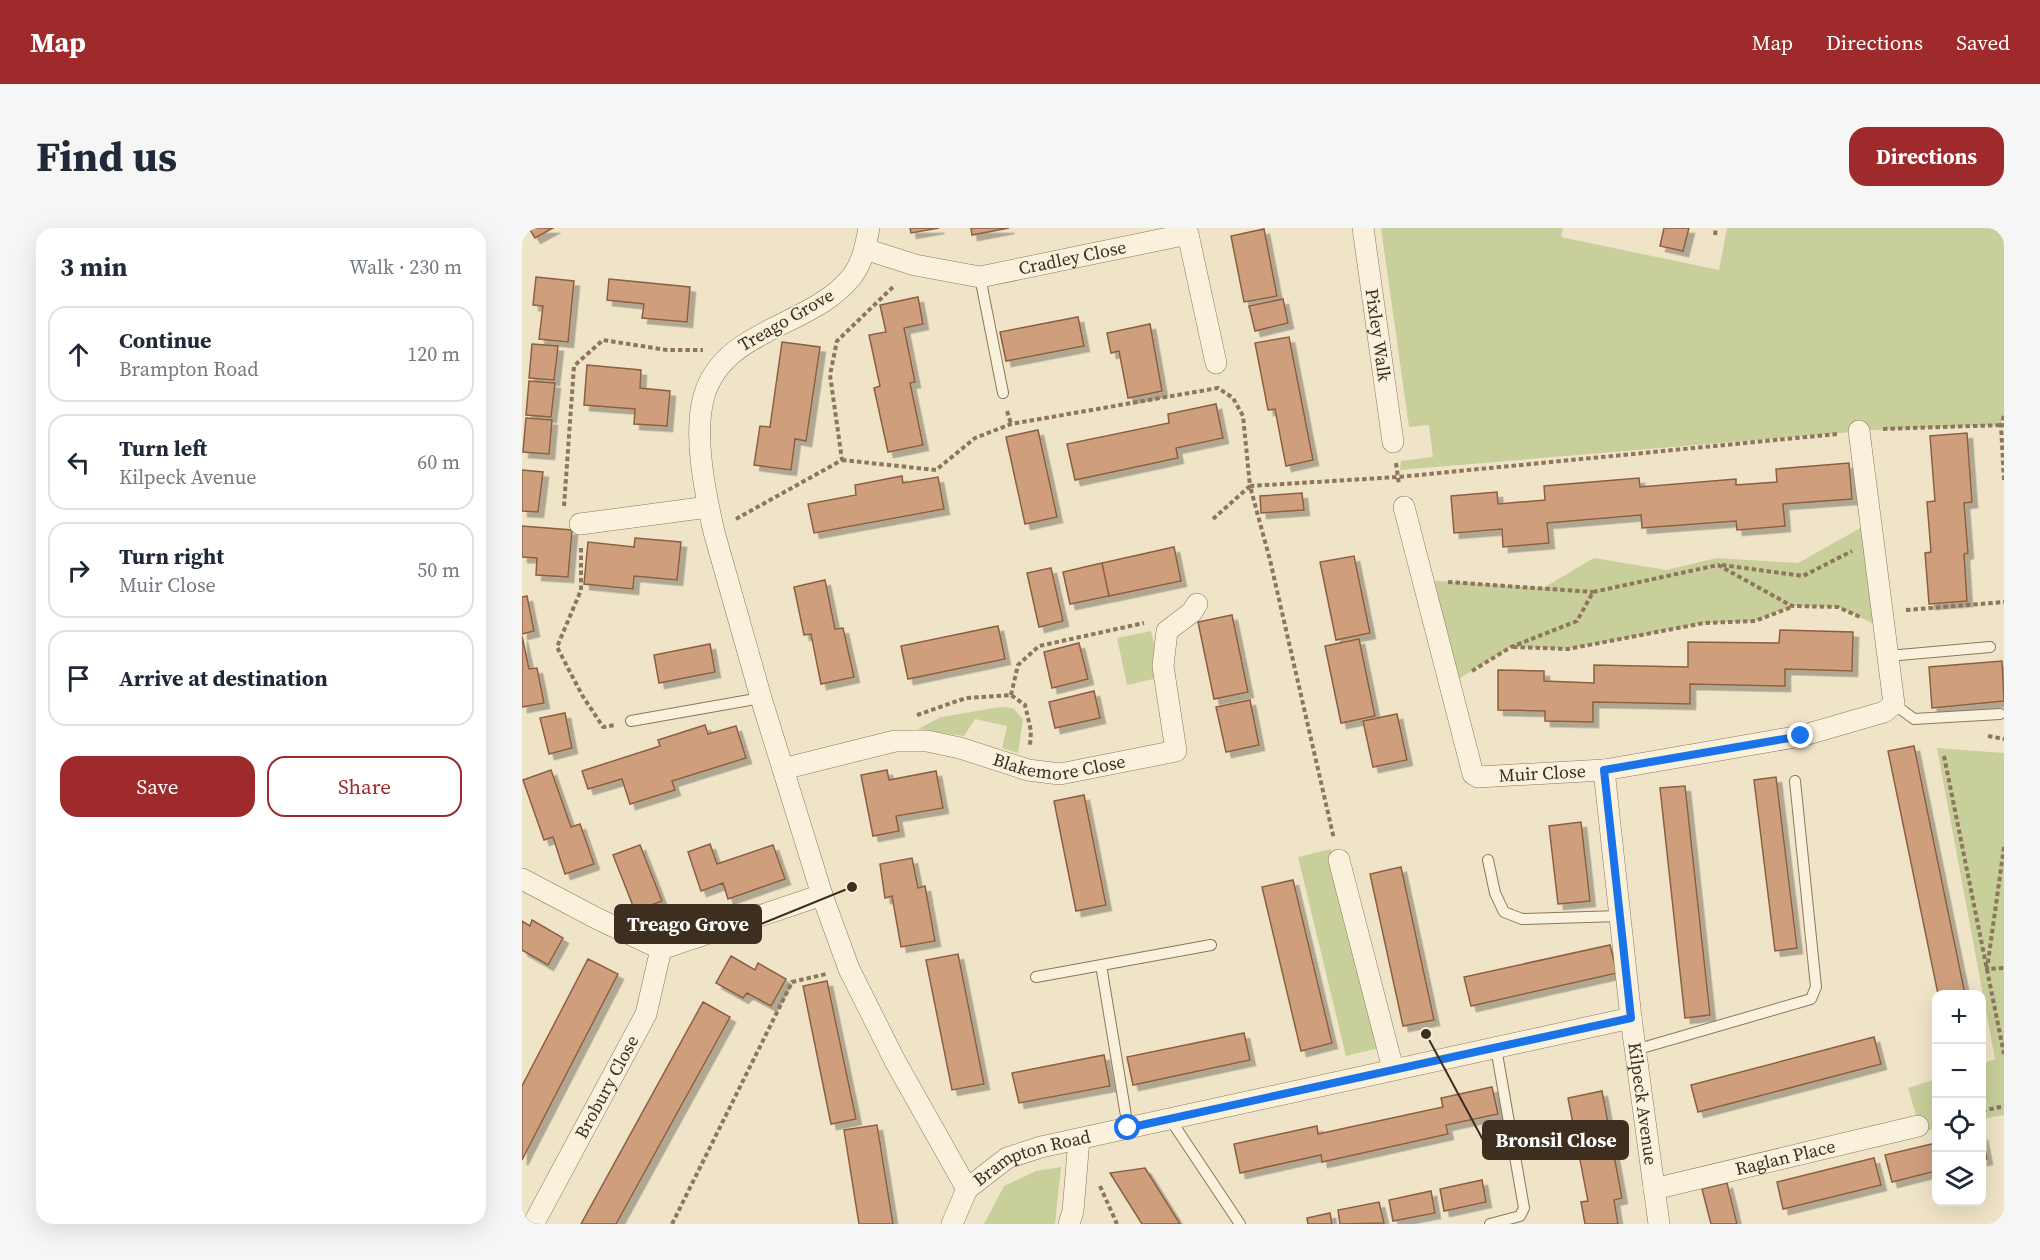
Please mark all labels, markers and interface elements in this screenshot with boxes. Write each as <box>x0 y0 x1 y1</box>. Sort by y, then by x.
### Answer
text: Map <box>30 23 86 61</box>
text: Map <box>1752 28 1793 57</box>
text: Directions <box>1826 28 1923 57</box>
text: Saved <box>1956 28 2010 57</box>
text: Find us <box>36 127 177 185</box>
button: Directions <box>1849 127 2004 186</box>
street label: Cradley Close <box>1016 234 1129 281</box>
text: 3 min <box>60 249 127 285</box>
text: Walk · 230 m <box>349 253 462 281</box>
street label: Treago Grove <box>733 282 838 357</box>
street label: Pixley Walk <box>1360 287 1397 383</box>
text: Continue <box>119 325 212 355</box>
icon: ahead <box>62 338 95 371</box>
text: 120 m <box>407 340 460 368</box>
text: Brampton Road <box>119 355 259 383</box>
text: Turn left <box>119 433 207 463</box>
icon: left <box>62 446 95 479</box>
text: 60 m <box>417 448 460 476</box>
text: Kilpeck Avenue <box>119 463 257 491</box>
text: Turn right <box>119 541 224 571</box>
icon: right <box>62 554 95 587</box>
text: 50 m <box>417 556 460 584</box>
text: Muir Close <box>119 571 216 599</box>
icon: arrive <box>62 662 95 695</box>
text: Arrive at destination <box>119 663 328 693</box>
route end <box>1787 722 1813 748</box>
street label: Blakemore Close <box>990 747 1128 786</box>
button: Save <box>60 756 255 817</box>
button: Share <box>267 756 462 817</box>
street label: Muir Close <box>1498 758 1586 788</box>
callout: Treago Grove <box>615 905 761 943</box>
text: Treago Grove <box>627 910 749 938</box>
map controls <box>1932 990 1986 1206</box>
button: + <box>1932 990 1986 1044</box>
street label: Brobury Close <box>569 1030 644 1143</box>
street label: Kilpeck Avenue <box>1622 1041 1664 1167</box>
button: − <box>1932 1044 1986 1098</box>
button: locate <box>1932 1098 1986 1152</box>
route start <box>1114 1114 1140 1140</box>
callout: Bronsil Close <box>1483 1121 1628 1159</box>
street label: Brampton Road <box>968 1124 1093 1192</box>
text: Bronsil Close <box>1495 1126 1617 1154</box>
street label: Raglan Place <box>1733 1133 1838 1181</box>
button: layers <box>1932 1152 1986 1206</box>

